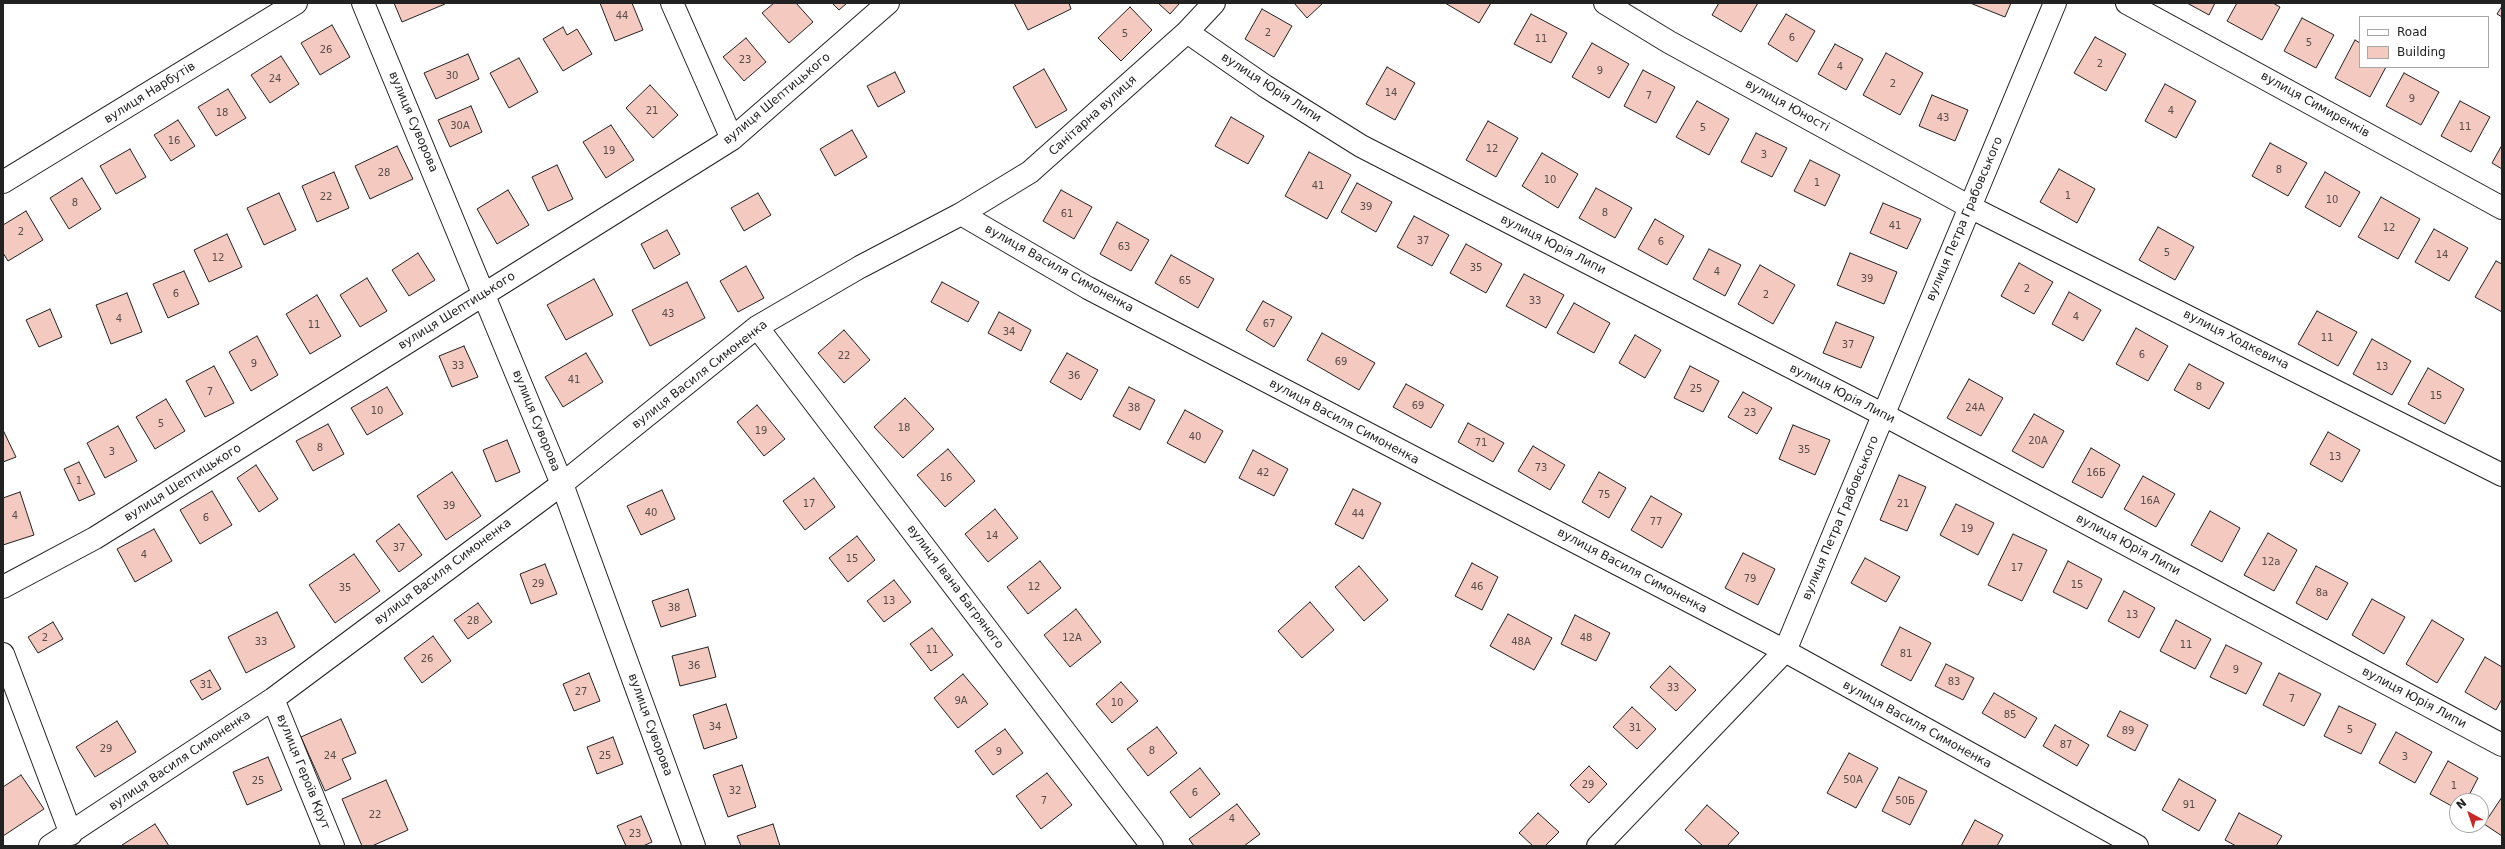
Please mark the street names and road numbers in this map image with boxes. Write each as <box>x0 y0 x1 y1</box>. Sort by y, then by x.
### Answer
street label: вулиця Шептицького <box>721 50 833 148</box>
street label: вулиця Юрія Липи <box>1218 50 1324 126</box>
street label: вулиця Нарбутів <box>102 59 198 127</box>
street label: вулиця Суворова <box>385 69 441 175</box>
street label: вулиця Симиренків <box>2258 69 2372 141</box>
street label: Санітарна вулиця <box>1046 73 1140 159</box>
street label: вулиця Юності <box>1742 77 1832 135</box>
street label: вулиця Петра Грабовського <box>1924 135 2006 303</box>
street label: вулиця Юрія Липи <box>1498 212 1608 278</box>
street label: вулиця Василя Симоненка <box>982 222 1136 316</box>
street label: вулиця Шептицького <box>396 269 518 353</box>
street label: вулиця Ходкевича <box>2181 307 2291 373</box>
street label: вулиця Василя Симоненка <box>629 318 771 432</box>
street label: вулиця Юрія Липи <box>1787 361 1897 427</box>
street label: вулиця Суворова <box>509 368 563 474</box>
street label: вулиця Василя Симоненка <box>1267 376 1421 468</box>
street label: вулиця Петра Грабовського <box>1800 434 1882 602</box>
street label: вулиця Шептицького <box>122 441 244 525</box>
street label: вулиця Юрія Липи <box>2073 511 2183 579</box>
street label: вулиця Василя Симоненка <box>372 516 514 628</box>
street label: вулиця Івана Багряного <box>904 522 1006 652</box>
street label: вулиця Василя Симоненка <box>1555 525 1709 617</box>
street label: вулиця Юрія Липи <box>2359 664 2469 732</box>
street label: вулиця Суворова <box>625 672 675 778</box>
street label: вулиця Василя Симоненка <box>1840 678 1994 772</box>
street label: вулиця Василя Симоненка <box>106 708 254 814</box>
street label: вулиця Героїв Крут <box>273 712 333 832</box>

